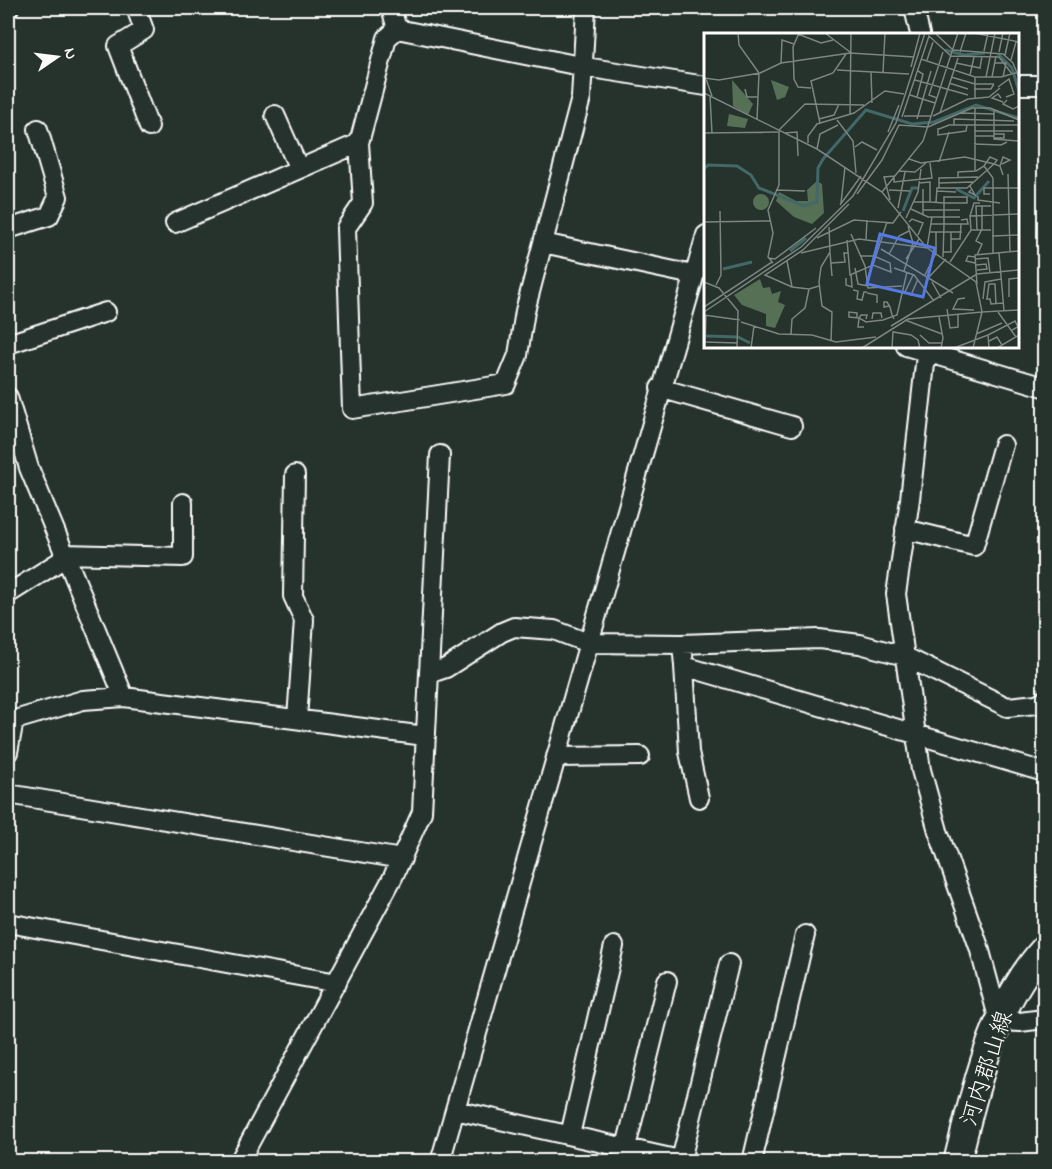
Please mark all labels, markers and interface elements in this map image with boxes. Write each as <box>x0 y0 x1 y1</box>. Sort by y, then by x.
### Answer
north arrow <box>27 27 87 87</box>
inset map <box>704 33 1019 348</box>
text: N <box>57 46 83 62</box>
street label: 河内郡山線 <box>953 1006 1024 1131</box>

